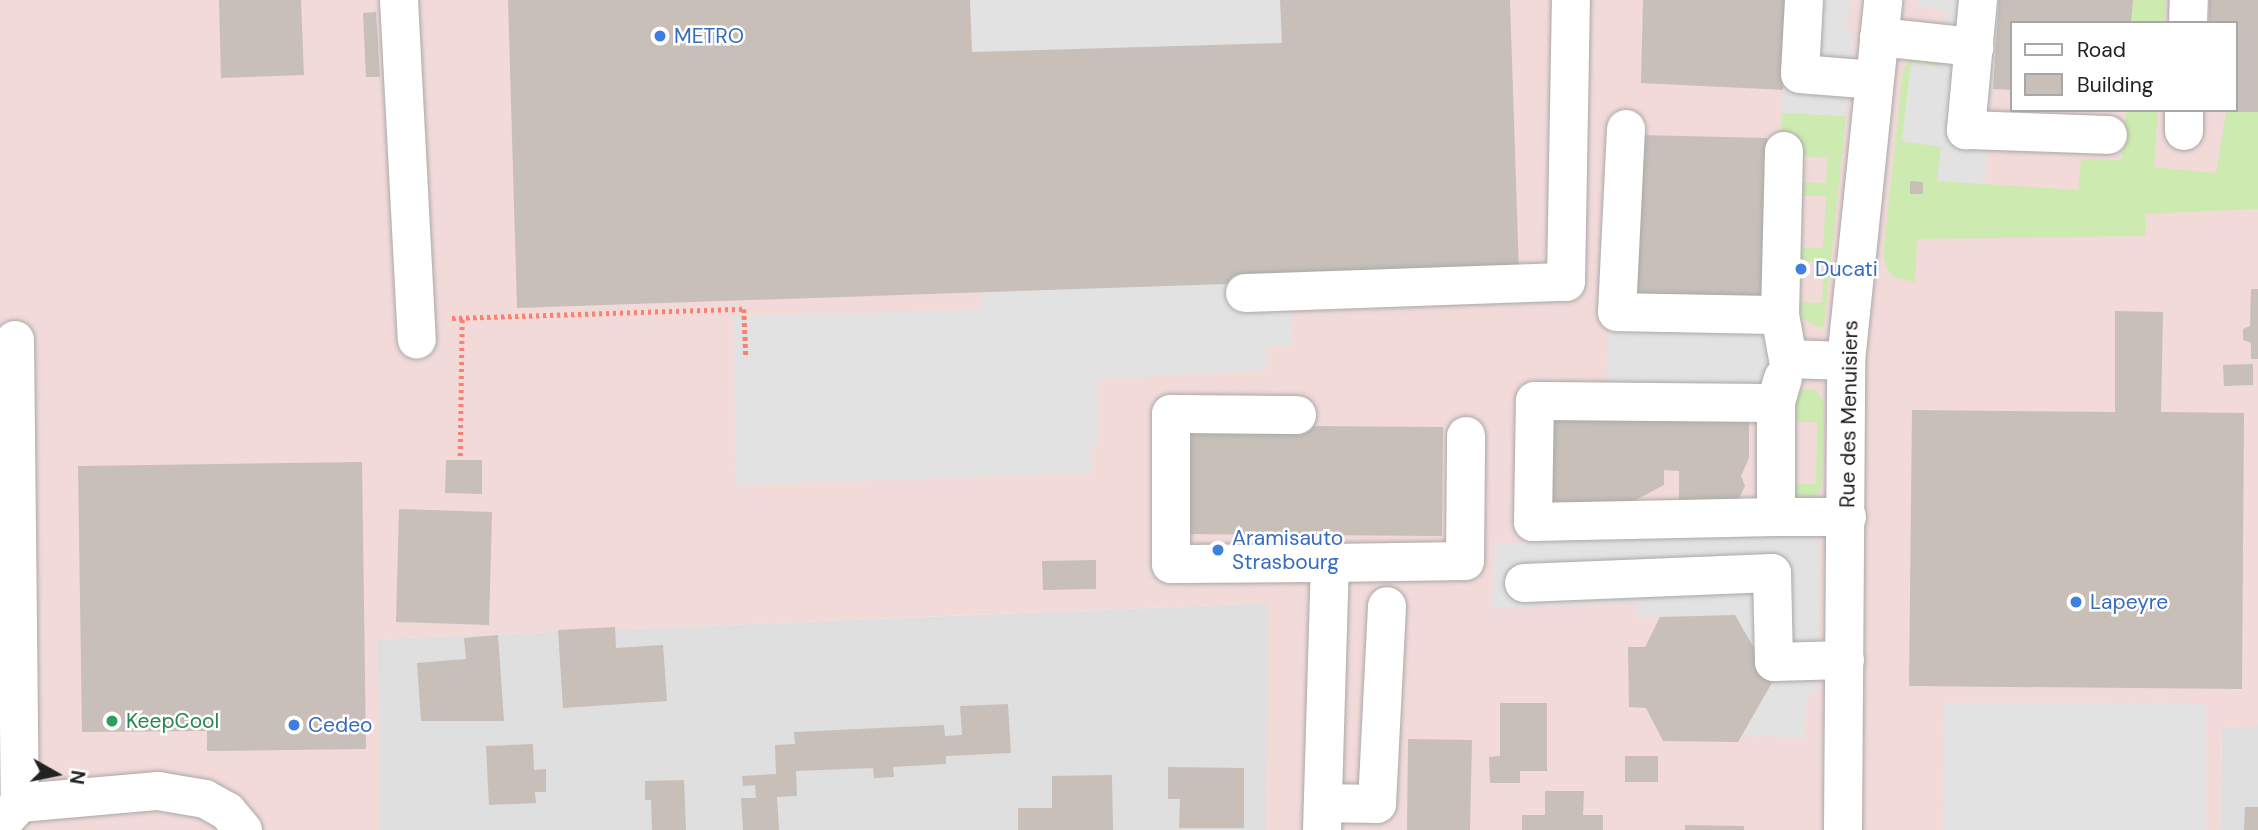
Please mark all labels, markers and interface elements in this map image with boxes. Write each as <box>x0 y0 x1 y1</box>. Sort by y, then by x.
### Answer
legend <box>2010 21 2237 112</box>
place label: METRO <box>674 23 744 49</box>
marker: METRO <box>652 28 668 44</box>
text: Road <box>2077 36 2126 64</box>
text: Building <box>2077 71 2153 99</box>
place label: Ducati <box>1815 256 1878 282</box>
marker: Ducati <box>1793 261 1809 277</box>
street label: Rue des Menuisiers <box>1835 320 1863 508</box>
place label: Aramisauto Strasbourg <box>1232 525 1343 575</box>
marker: Aramisauto Strasbourg <box>1210 542 1226 558</box>
place label: Lapeyre <box>2090 589 2168 615</box>
marker: Lapeyre <box>2068 594 2084 610</box>
place label: KeepCool <box>126 708 219 734</box>
place label: Cedeo <box>308 712 373 738</box>
marker: KeepCool <box>104 713 120 729</box>
marker: Cedeo <box>286 717 302 733</box>
north arrow <box>21 739 91 809</box>
text: N <box>64 769 91 786</box>

